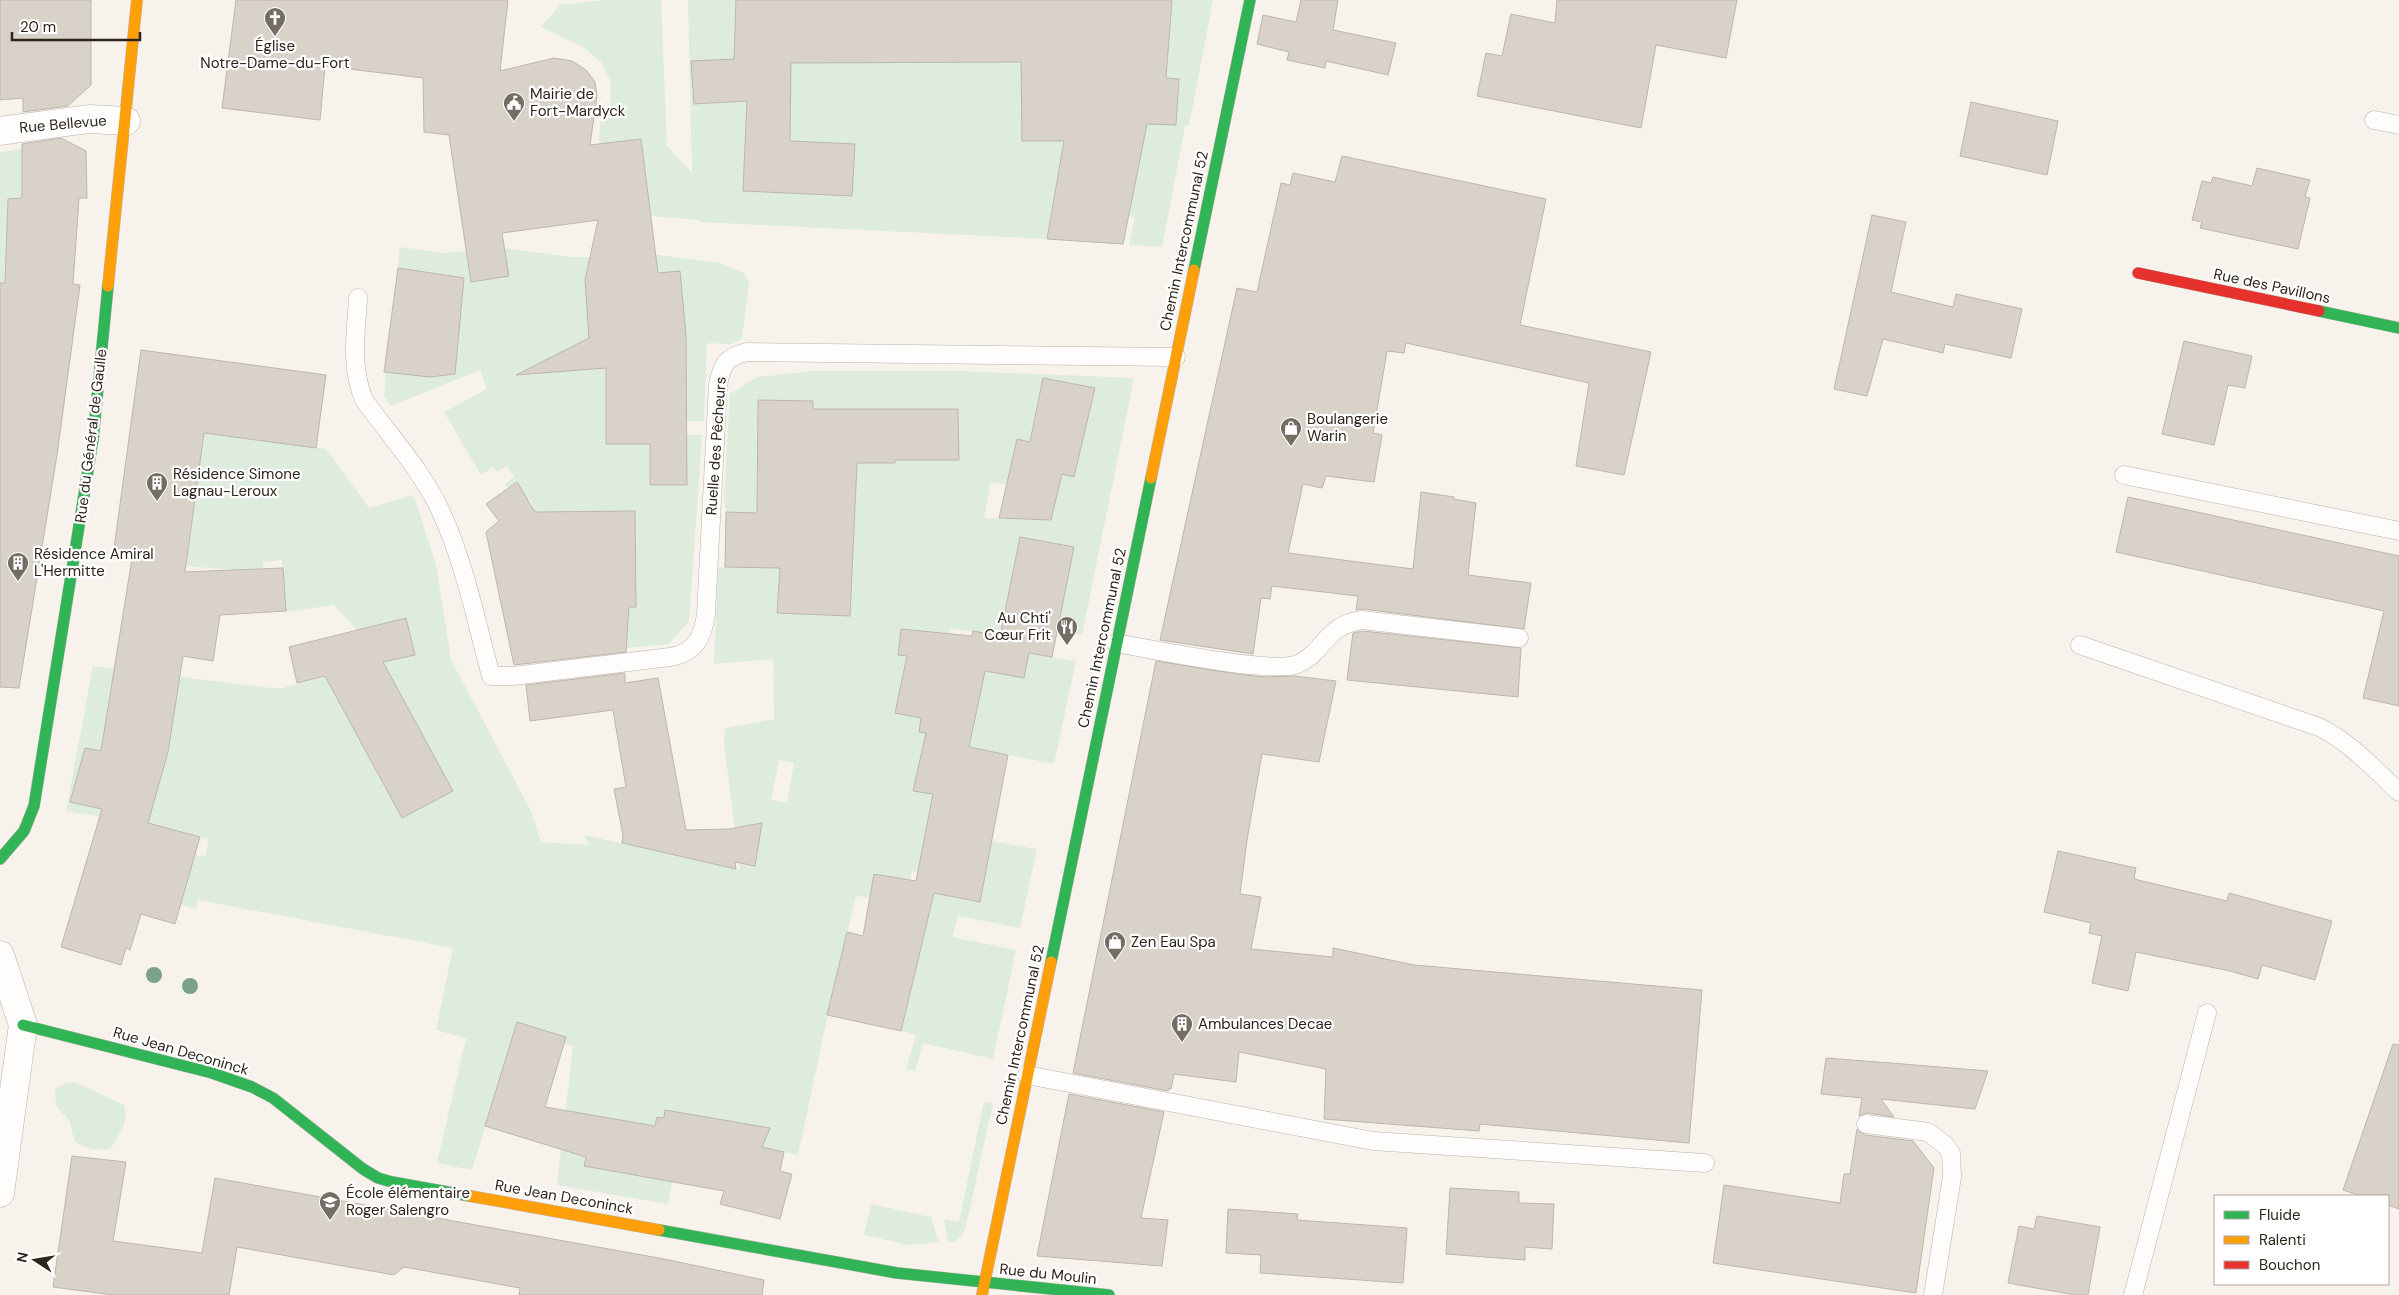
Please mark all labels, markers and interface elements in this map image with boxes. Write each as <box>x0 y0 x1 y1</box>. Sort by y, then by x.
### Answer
church icon: Église Notre-Dame-du-Fort <box>263 6 287 37</box>
scale bar <box>12 10 140 42</box>
text: 20 m <box>20 17 56 37</box>
place label: Église Notre-Dame-du-Fort <box>200 36 350 73</box>
place label: Mairie de Fort-Mardyck <box>530 84 626 121</box>
public building icon: Mairie de Fort-Mardyck <box>502 91 526 122</box>
street label: Rue Bellevue <box>19 110 107 138</box>
street label: Chemin Intercommunal 52 <box>1155 149 1213 333</box>
street label: Rue des Pavillons <box>2212 264 2332 308</box>
street label: Rue du Général de Gaulle <box>70 348 112 524</box>
street label: Ruelle des Pêcheurs <box>701 376 731 516</box>
place label: Boulangerie Warin <box>1307 409 1388 446</box>
shop icon: Boulangerie Warin <box>1279 416 1303 447</box>
place label: Résidence Simone Lagnau-Leroux <box>173 464 300 501</box>
building icon: Résidence Simone Lagnau-Leroux <box>145 471 169 502</box>
place label: Résidence Amiral L'Hermitte <box>34 544 154 581</box>
street label: Chemin Intercommunal 52 <box>1073 546 1131 730</box>
building icon: Résidence Amiral L'Hermitte <box>6 551 30 582</box>
place label: Au Chti' Cœur Frit <box>984 608 1051 645</box>
restaurant icon: Au Chti' Cœur Frit <box>1055 615 1079 646</box>
shop icon: Zen Eau Spa <box>1103 930 1127 961</box>
place label: Zen Eau Spa <box>1131 932 1216 952</box>
street label: Chemin Intercommunal 52 <box>991 943 1049 1127</box>
building icon: Ambulances Decae <box>1170 1012 1194 1043</box>
place label: Ambulances Decae <box>1198 1014 1332 1034</box>
street label: Rue Jean Deconinck <box>111 1022 252 1080</box>
street label: Rue Jean Deconinck <box>493 1175 635 1219</box>
place label: École élémentaire Roger Salengro <box>346 1183 470 1220</box>
school or university icon: École élémentaire Roger Salengro <box>318 1190 342 1221</box>
legend <box>2214 1195 2389 1285</box>
text: Fluide <box>2259 1205 2301 1225</box>
text: Ralenti <box>2259 1230 2306 1250</box>
north arrow <box>10 1235 60 1285</box>
text: N <box>12 1250 32 1264</box>
text: Bouchon <box>2259 1255 2320 1275</box>
street label: Rue du Moulin <box>998 1259 1098 1289</box>

